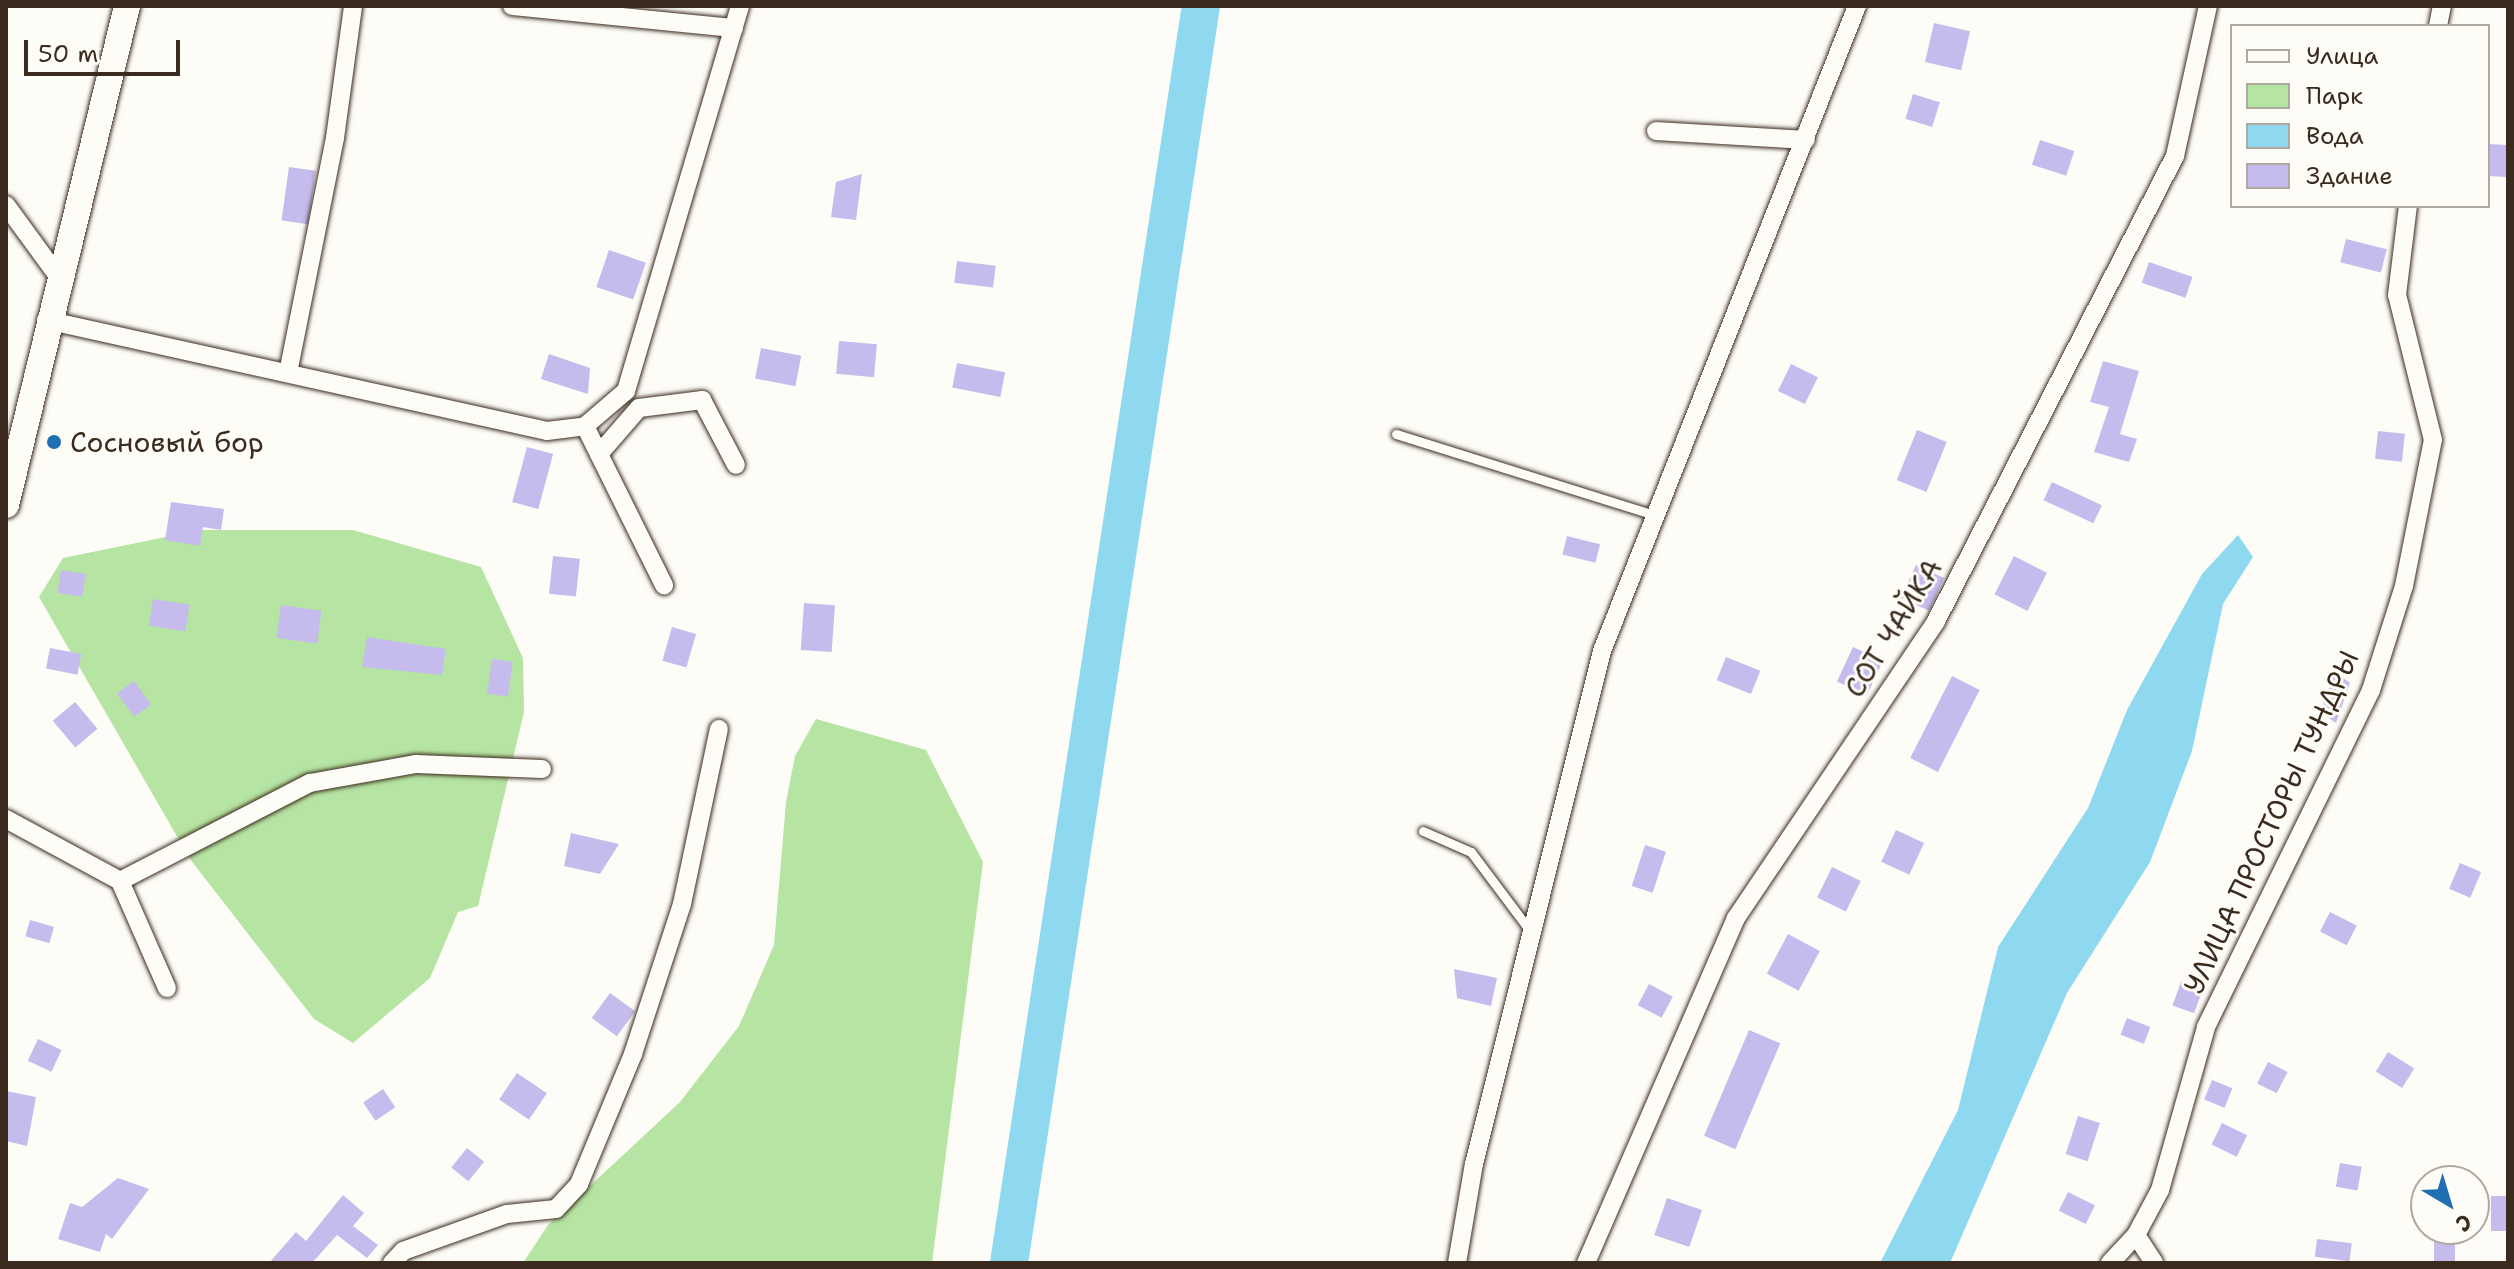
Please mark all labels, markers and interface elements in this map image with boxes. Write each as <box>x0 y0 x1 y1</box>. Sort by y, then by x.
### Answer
scale bar <box>28 24 184 74</box>
legend <box>2230 24 2490 208</box>
text: 50 m <box>38 38 98 70</box>
text: Улица <box>2306 40 2379 72</box>
text: Парк <box>2306 80 2363 112</box>
text: Вода <box>2306 120 2364 152</box>
text: Здание <box>2306 160 2393 192</box>
place label: Сосновый бор <box>70 425 264 459</box>
marker: Сосновый бор <box>45 433 63 451</box>
street label: СОТ ЧАЙКА <box>1837 553 1949 703</box>
street label: УЛИЦА ПРОСТОРЫ ТУНДРЫ <box>2177 645 2365 999</box>
north arrow <box>2410 1165 2490 1245</box>
text: С <box>2450 1207 2478 1238</box>

